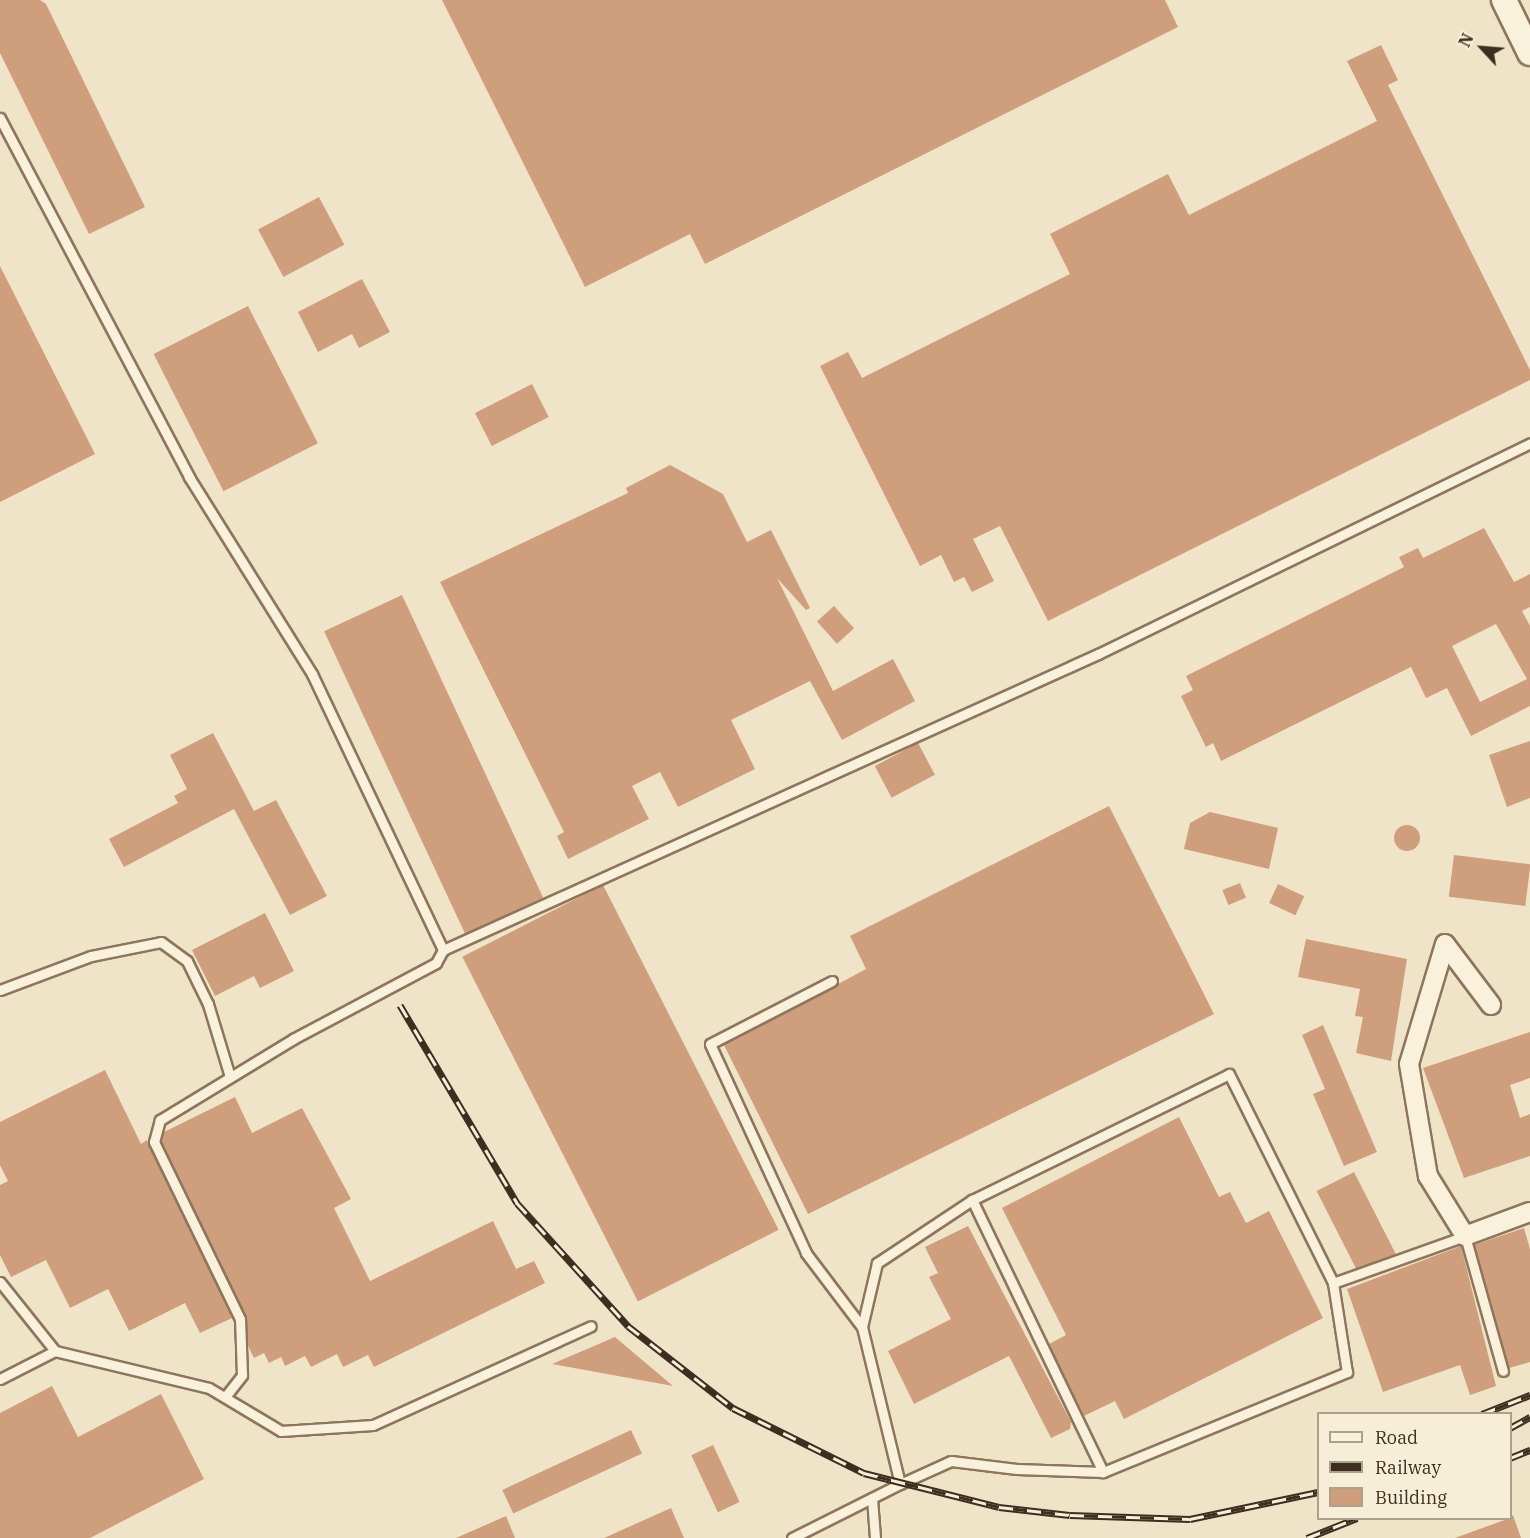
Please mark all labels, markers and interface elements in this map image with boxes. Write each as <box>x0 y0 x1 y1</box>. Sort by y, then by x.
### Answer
north arrow <box>1452 18 1512 78</box>
text: N <box>1454 30 1478 50</box>
legend <box>1317 1412 1512 1520</box>
text: Road <box>1375 1426 1418 1449</box>
text: Railway <box>1375 1456 1441 1479</box>
text: Building <box>1375 1486 1447 1509</box>

